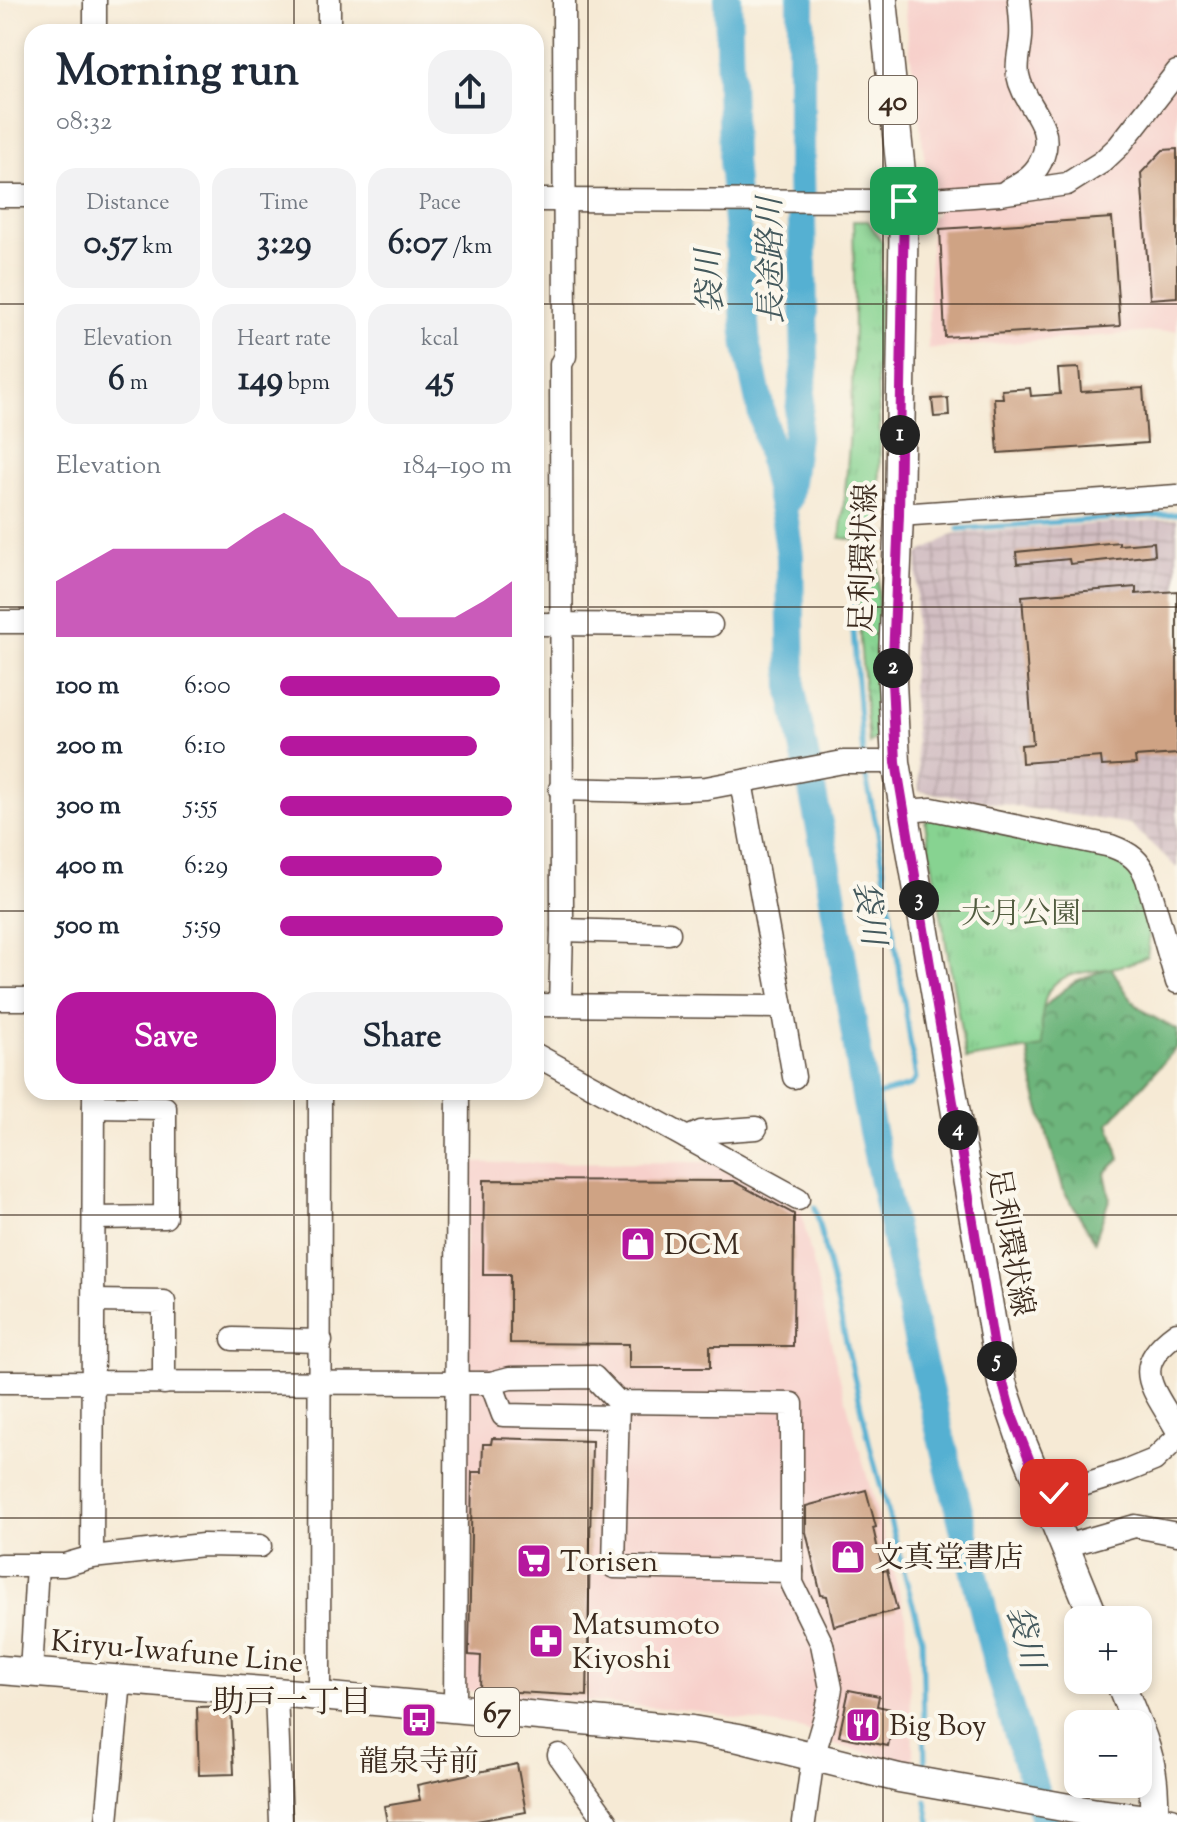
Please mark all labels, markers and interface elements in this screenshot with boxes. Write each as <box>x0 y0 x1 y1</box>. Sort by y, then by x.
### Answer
text: Morning run <box>56 42 299 105</box>
button: share <box>428 50 512 134</box>
road number: 40 <box>869 76 917 124</box>
text: 08:32 <box>56 104 112 141</box>
pin <box>870 167 938 235</box>
icon: arrive <box>882 179 926 223</box>
text: Distance <box>87 188 169 220</box>
text: Time <box>260 188 308 220</box>
text: Pace <box>419 188 461 220</box>
water label: 長途路川 <box>749 194 797 325</box>
text: 0.57 <box>83 220 138 269</box>
text: 3:29 <box>256 220 312 269</box>
text: 6:07 <box>388 220 448 269</box>
text: km <box>138 232 173 264</box>
text: /km <box>448 232 492 264</box>
water label: 袋川 <box>687 245 737 314</box>
text: Elevation <box>83 324 173 356</box>
text: Heart rate <box>237 324 331 356</box>
text: kcal <box>421 324 459 356</box>
text: 6 <box>108 356 125 405</box>
text: 149 <box>238 356 283 405</box>
text: 45 <box>426 356 454 405</box>
text: m <box>125 368 148 400</box>
text: bpm <box>283 368 330 400</box>
pin: 1 <box>880 415 920 455</box>
text: 1 <box>896 419 904 451</box>
text: Elevation <box>56 448 161 485</box>
text: 184–190 m <box>403 448 512 485</box>
street label: 足利環状線 <box>841 482 890 634</box>
pin: 2 <box>873 648 913 688</box>
text: 2 <box>888 652 898 684</box>
text: 100 m <box>56 668 119 705</box>
text: 6:00 <box>184 668 231 705</box>
text: 200 m <box>56 728 123 765</box>
text: 6:10 <box>184 728 226 765</box>
text: 300 m <box>56 788 121 825</box>
text: 5:55 <box>184 788 218 825</box>
text: 400 m <box>56 848 123 885</box>
text: 6:29 <box>184 848 228 885</box>
water label: 袋川 <box>839 878 895 952</box>
pin: 3 <box>899 880 939 920</box>
text: 3 <box>915 884 923 916</box>
park label: 大月公園 <box>961 894 1081 937</box>
text: 500 m <box>56 908 119 945</box>
text: 5:59 <box>184 908 221 945</box>
button: Save <box>56 992 276 1084</box>
button: Share <box>292 992 512 1084</box>
pin: 4 <box>938 1110 978 1150</box>
text: 4 <box>952 1114 964 1146</box>
street label: 足利環状線 <box>974 1165 1043 1320</box>
shop icon: DCM <box>619 1225 657 1263</box>
place label: DCM <box>664 1225 740 1268</box>
pin: 5 <box>977 1341 1017 1381</box>
text: 5 <box>993 1345 1001 1377</box>
pin <box>1020 1459 1088 1527</box>
icon: check <box>1032 1471 1076 1515</box>
shop icon: 文真堂書店 <box>829 1538 867 1576</box>
place label: 文真堂書店 <box>874 1538 1024 1581</box>
supermarket icon: Torisen <box>515 1542 553 1580</box>
place label: Torisen <box>560 1542 658 1585</box>
water label: 袋川 <box>993 1601 1054 1678</box>
place label: Matsumoto Kiyoshi <box>572 1605 720 1682</box>
map controls <box>1064 1606 1152 1798</box>
button: + <box>1064 1606 1152 1694</box>
street label: Kiryu-Iwafune Line <box>49 1621 305 1686</box>
pharmacy icon: Matsumoto Kiyoshi <box>527 1622 565 1660</box>
district label: 助戸一丁目 <box>212 1681 372 1727</box>
road number: 67 <box>475 1688 519 1736</box>
bus stop icon: 龍泉寺前 <box>400 1701 438 1739</box>
restaurant icon: Big Boy <box>844 1706 882 1744</box>
place label: Big Boy <box>889 1706 987 1749</box>
button: − <box>1064 1710 1152 1798</box>
place label: 龍泉寺前 <box>359 1742 479 1785</box>

